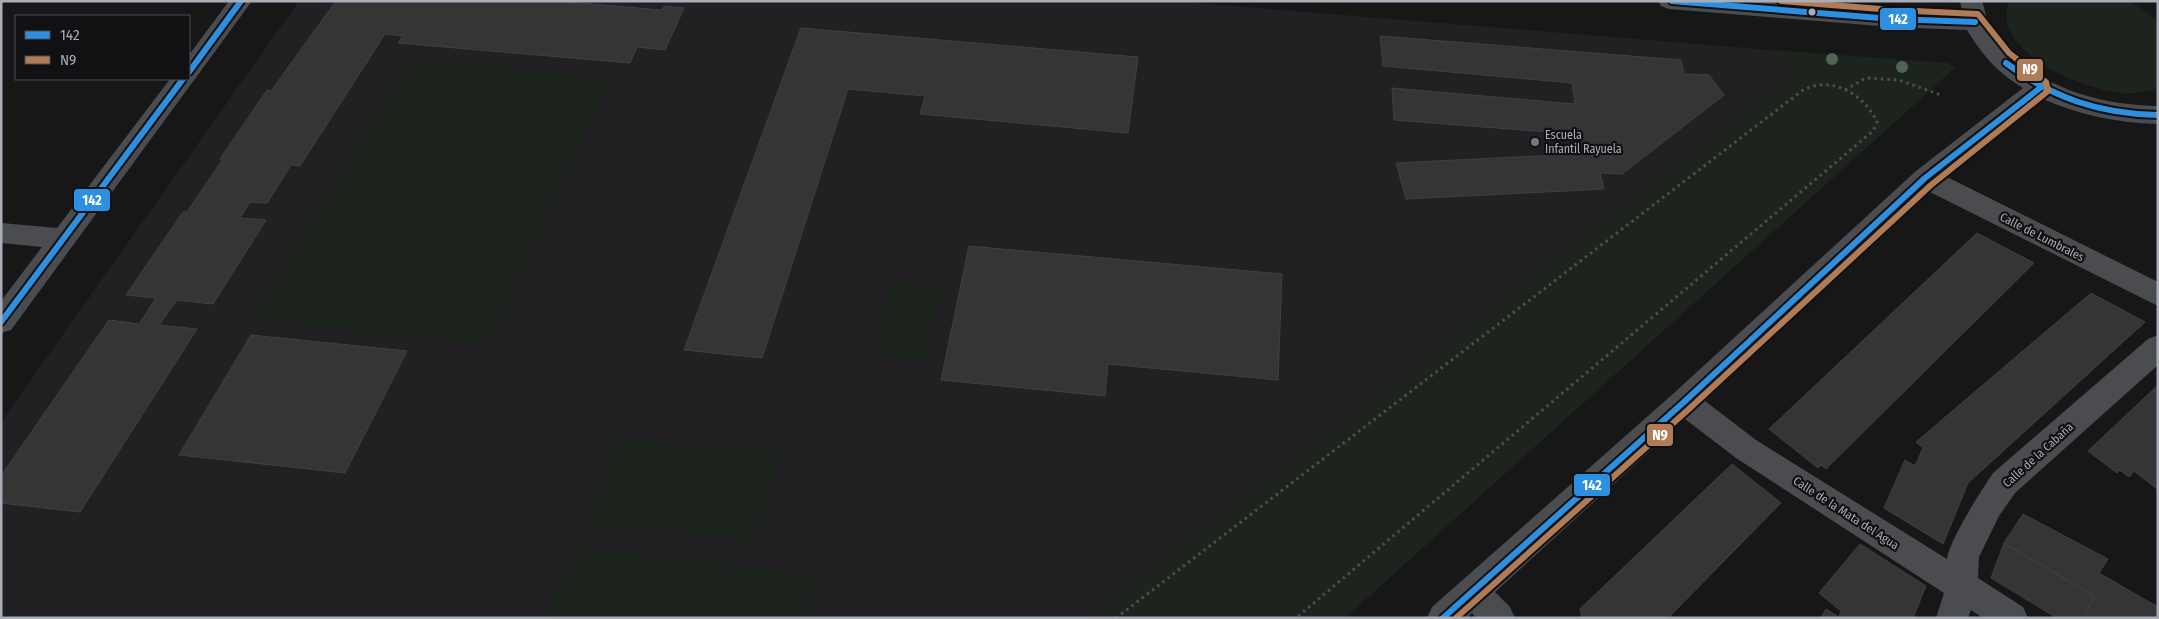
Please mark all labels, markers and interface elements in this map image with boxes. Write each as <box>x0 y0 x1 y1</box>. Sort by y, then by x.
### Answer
unlabelled marker <box>1807 7 1817 17</box>
line badge: 142 <box>1879 7 1917 31</box>
text: 142 <box>1888 11 1908 28</box>
legend <box>15 15 190 80</box>
text: 142 <box>60 26 80 44</box>
text: N9 <box>60 51 76 69</box>
line badge: N9 <box>2016 58 2044 82</box>
text: N9 <box>2022 61 2038 78</box>
place label: Escuela Infantil Rayuela <box>1545 128 1622 156</box>
marker: Escuela Infantil Rayuela <box>1529 136 1541 148</box>
line badge: 142 <box>73 188 111 212</box>
text: 142 <box>82 192 102 209</box>
street label: Calle de Lumbrales <box>1998 210 2086 264</box>
street label: Calle de la Cabaña <box>2000 420 2076 490</box>
line badge: N9 <box>1646 423 1674 447</box>
text: N9 <box>1652 427 1668 444</box>
line badge: 142 <box>1573 473 1611 497</box>
street label: Calle de la Mata del Agua <box>1791 474 1902 552</box>
text: 142 <box>1582 477 1602 494</box>

